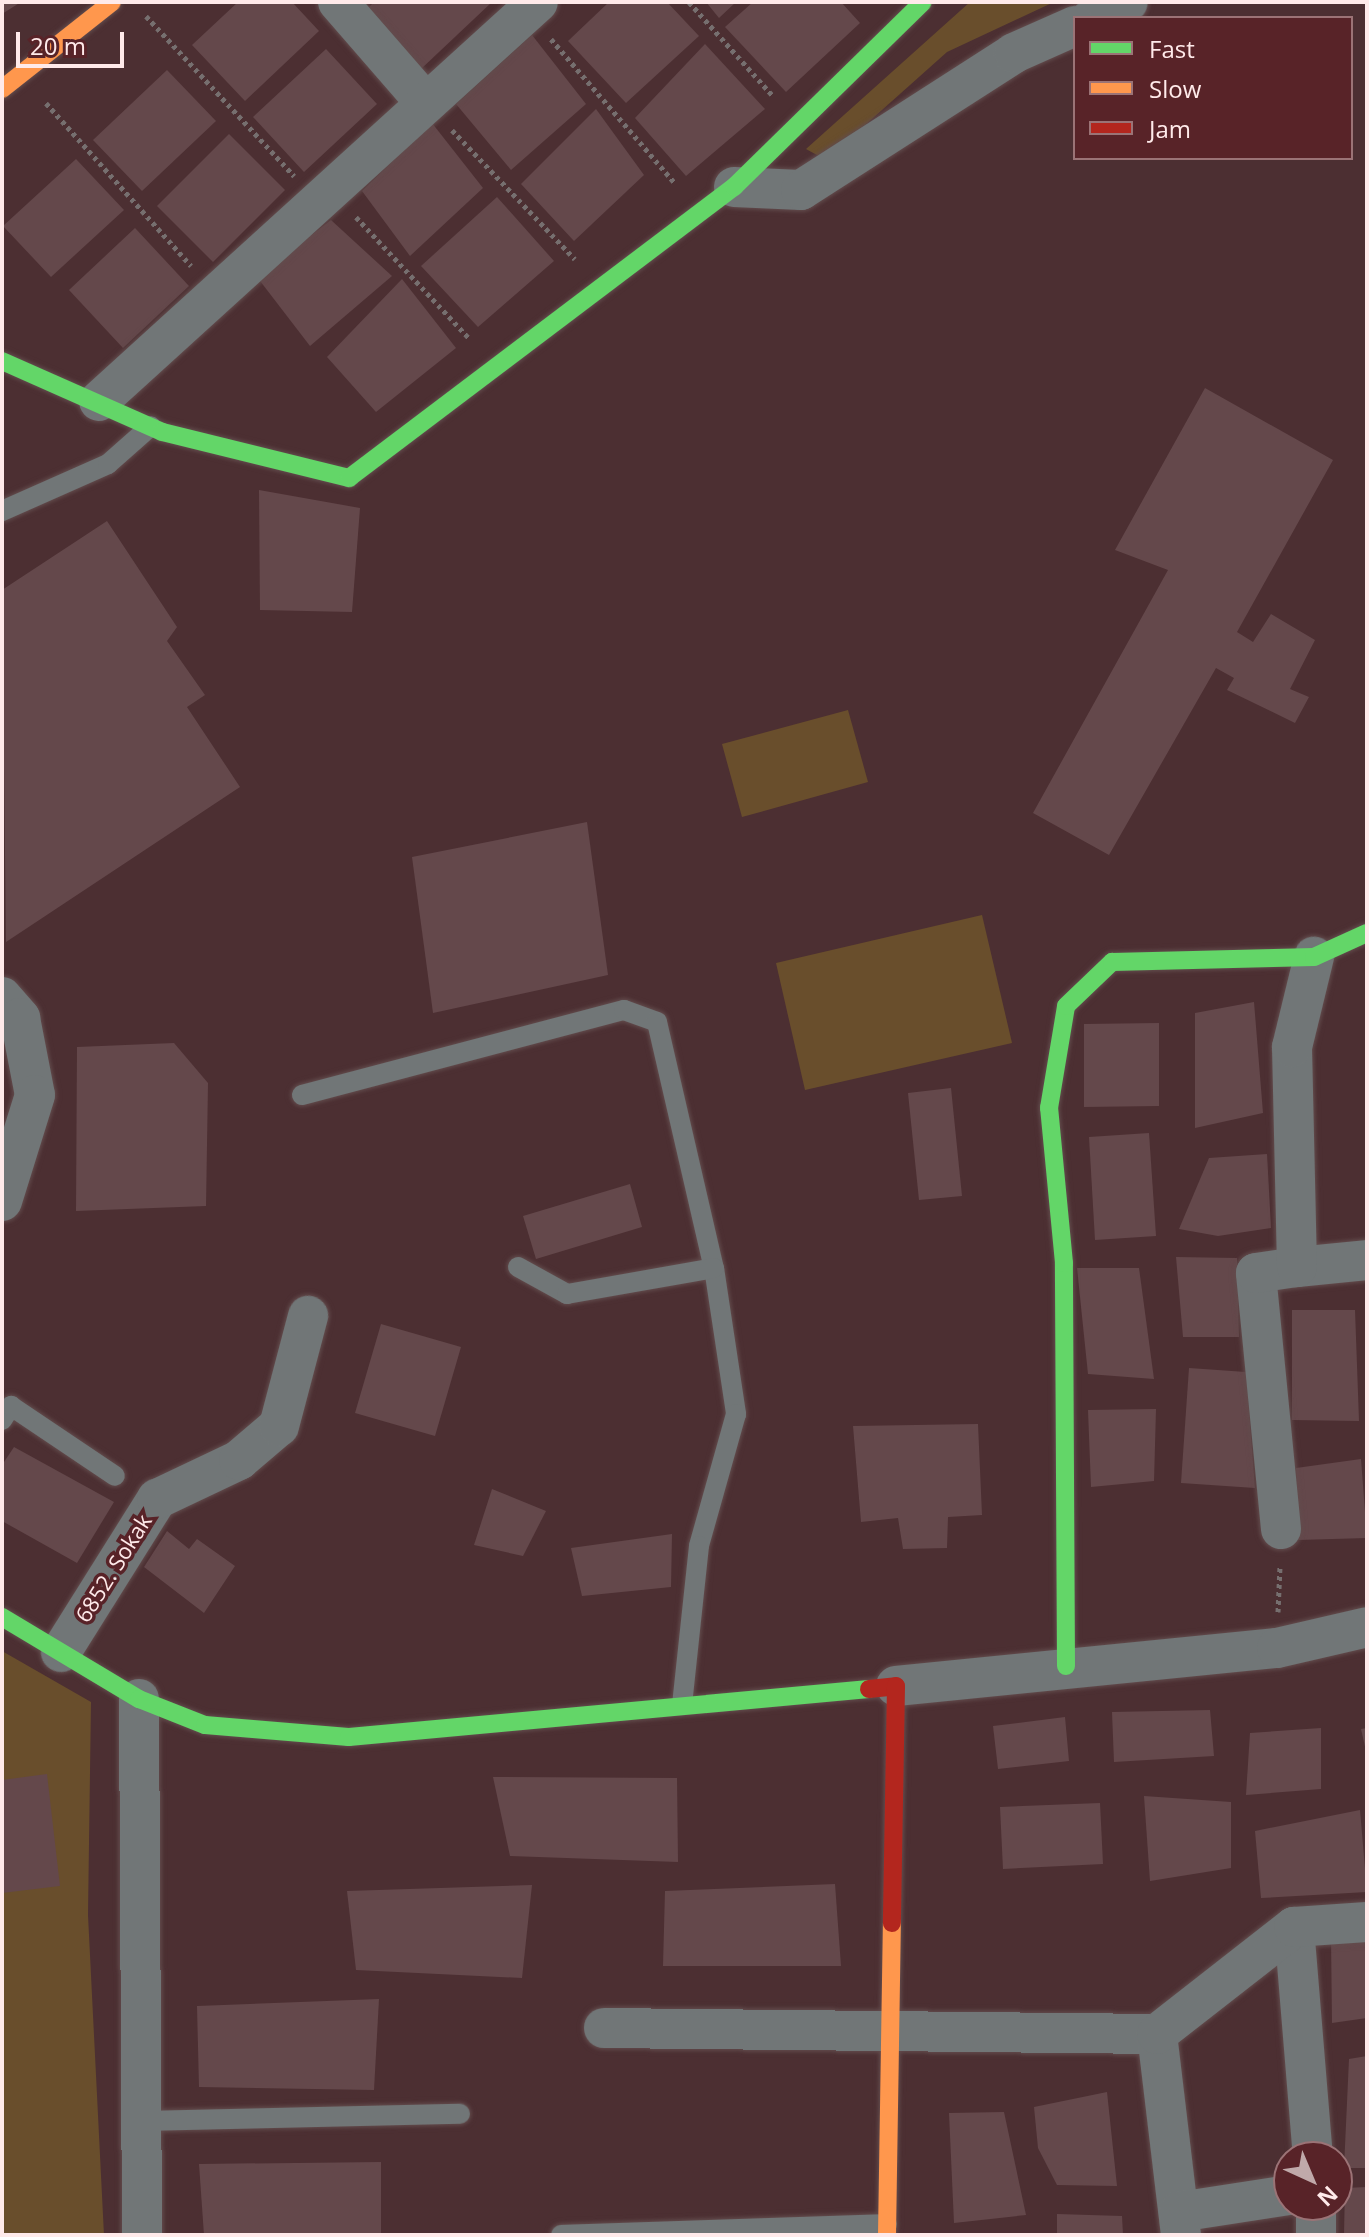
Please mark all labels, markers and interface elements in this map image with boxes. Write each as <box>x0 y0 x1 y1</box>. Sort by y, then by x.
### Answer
scale bar <box>20 16 128 66</box>
legend <box>1073 16 1353 160</box>
text: 20 m <box>30 29 86 62</box>
text: Fast <box>1149 32 1195 65</box>
text: Slow <box>1149 72 1201 105</box>
text: Jam <box>1149 112 1191 145</box>
street label: 6852. Sokak <box>69 1509 157 1627</box>
north arrow <box>1273 2141 1353 2221</box>
text: N <box>1311 2180 1345 2214</box>

